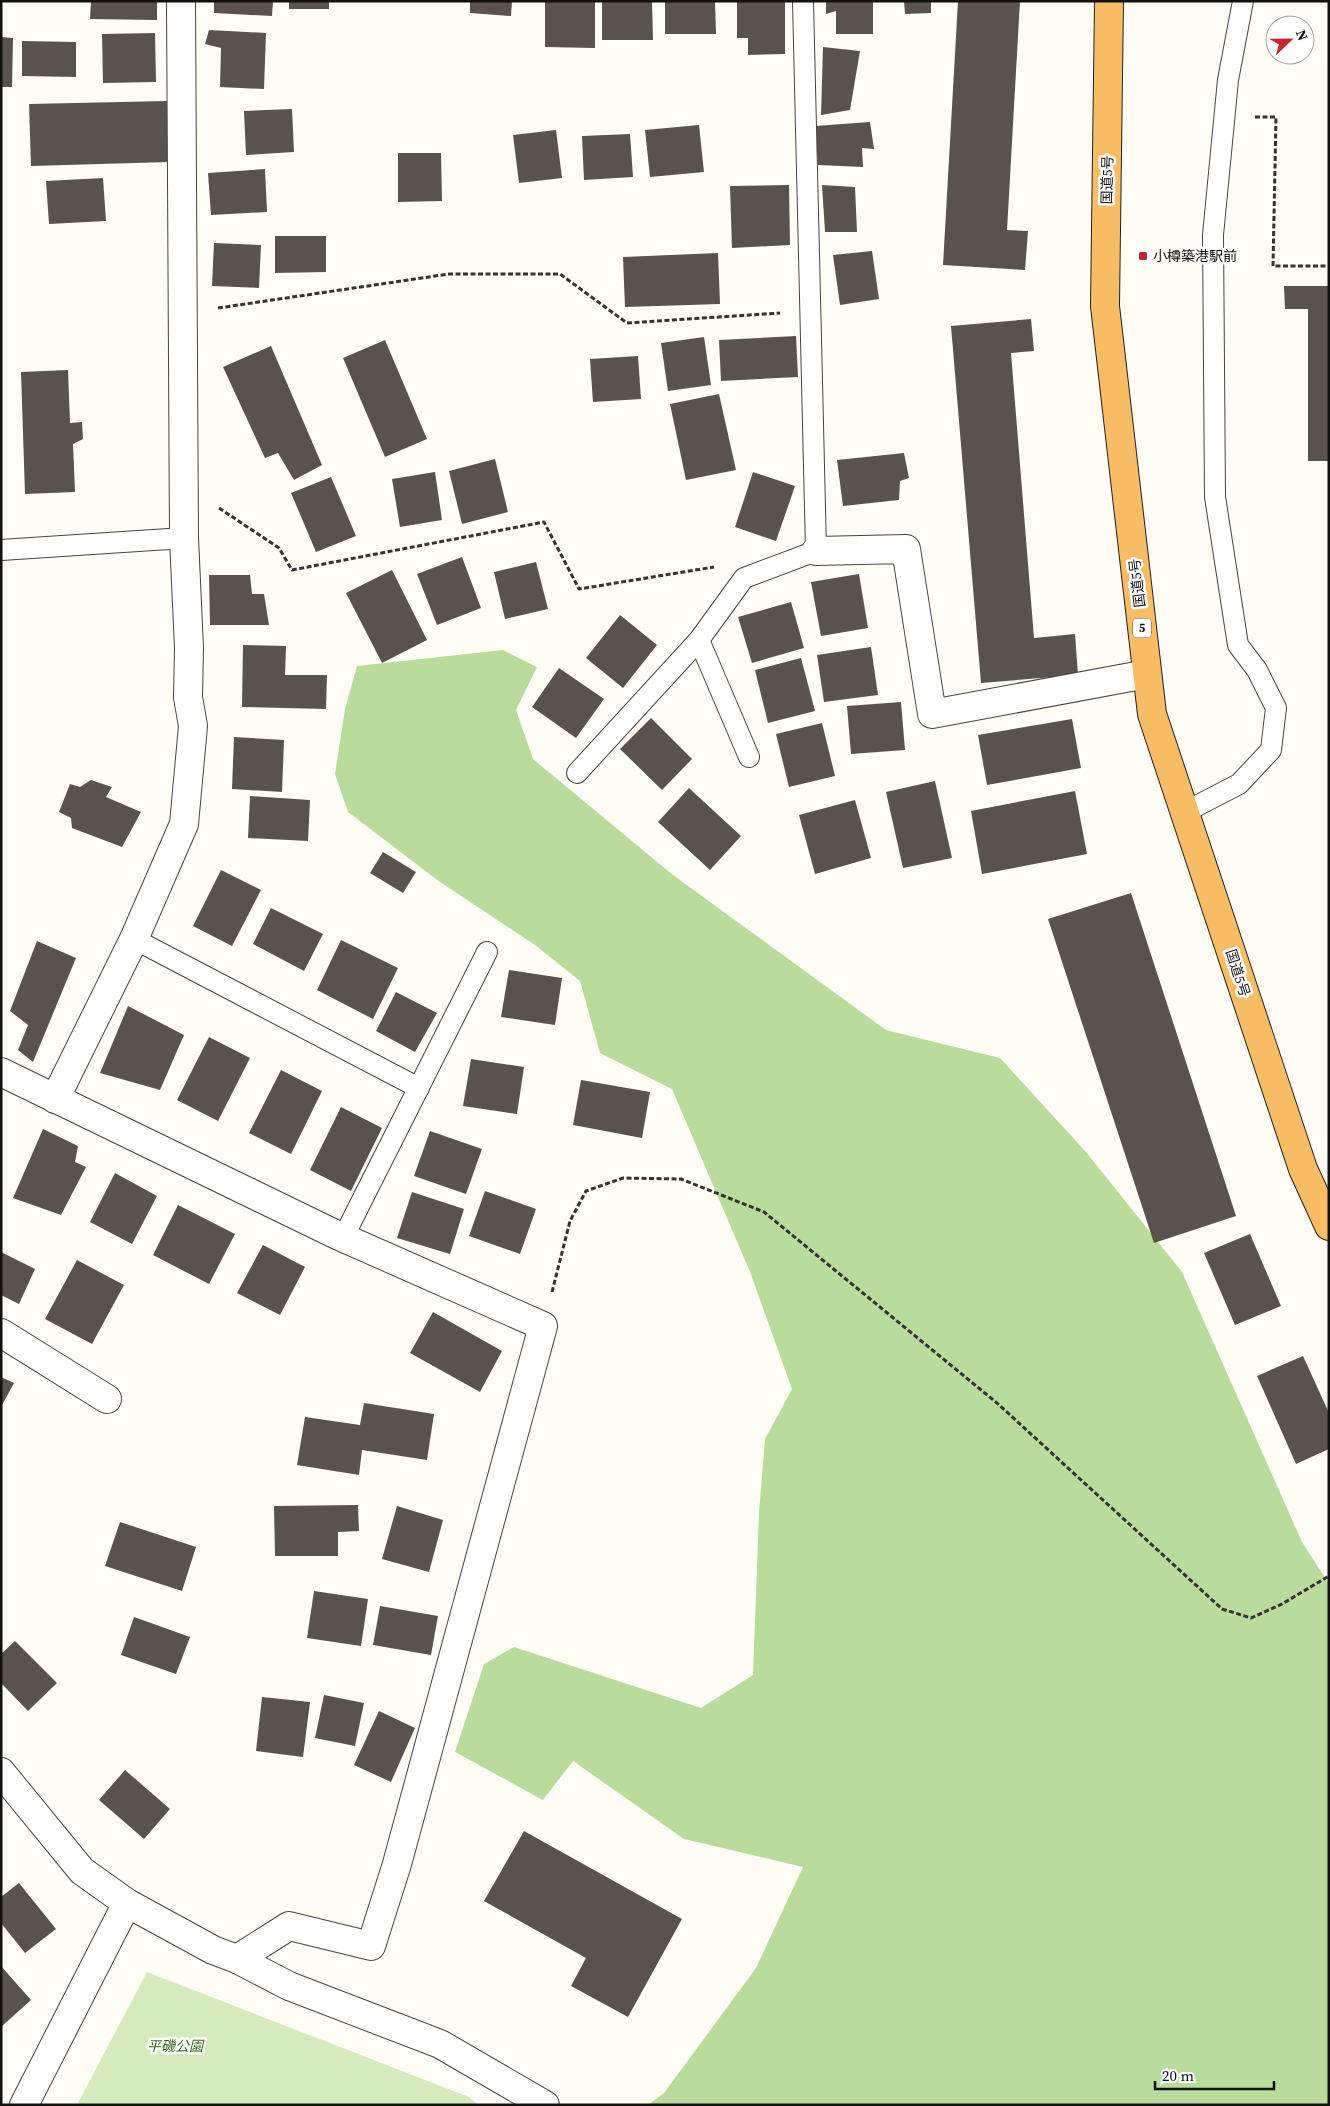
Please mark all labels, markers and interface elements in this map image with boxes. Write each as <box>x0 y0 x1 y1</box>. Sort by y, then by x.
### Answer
north arrow <box>1265 15 1315 65</box>
text: N <box>1291 27 1313 44</box>
street label: 国道5号 <box>1097 155 1117 205</box>
place label: 小樽築港駅前 <box>1153 246 1237 266</box>
marker: 小樽築港駅前 <box>1137 250 1149 262</box>
street label: 国道5号 <box>1124 557 1150 609</box>
road number: 5 <box>1133 618 1151 638</box>
street label: 国道5号 <box>1221 947 1255 999</box>
park label: 平磯公園 <box>147 2036 205 2056</box>
scale bar <box>1155 2058 1274 2090</box>
text: 20 m <box>1162 2065 1194 2086</box>

